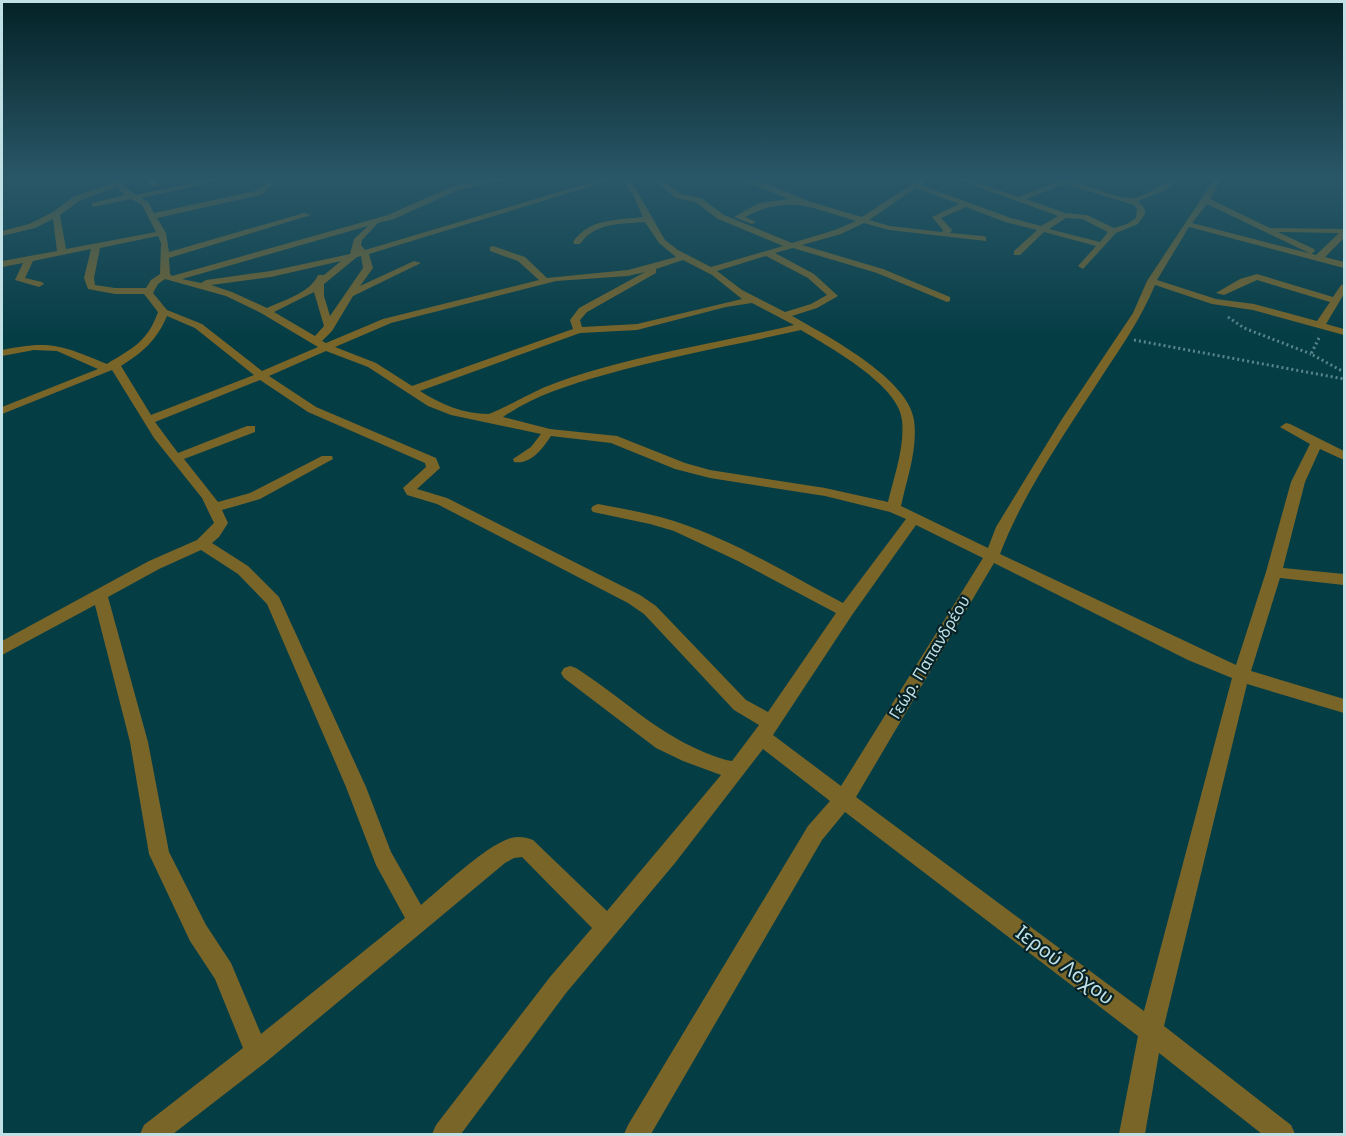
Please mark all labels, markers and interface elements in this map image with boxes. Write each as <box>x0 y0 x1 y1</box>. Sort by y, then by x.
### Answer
street label: Γεώρ. Παπανδρέου <box>883 591 975 723</box>
street label: Ιερού Λόχου <box>1011 919 1120 1010</box>

